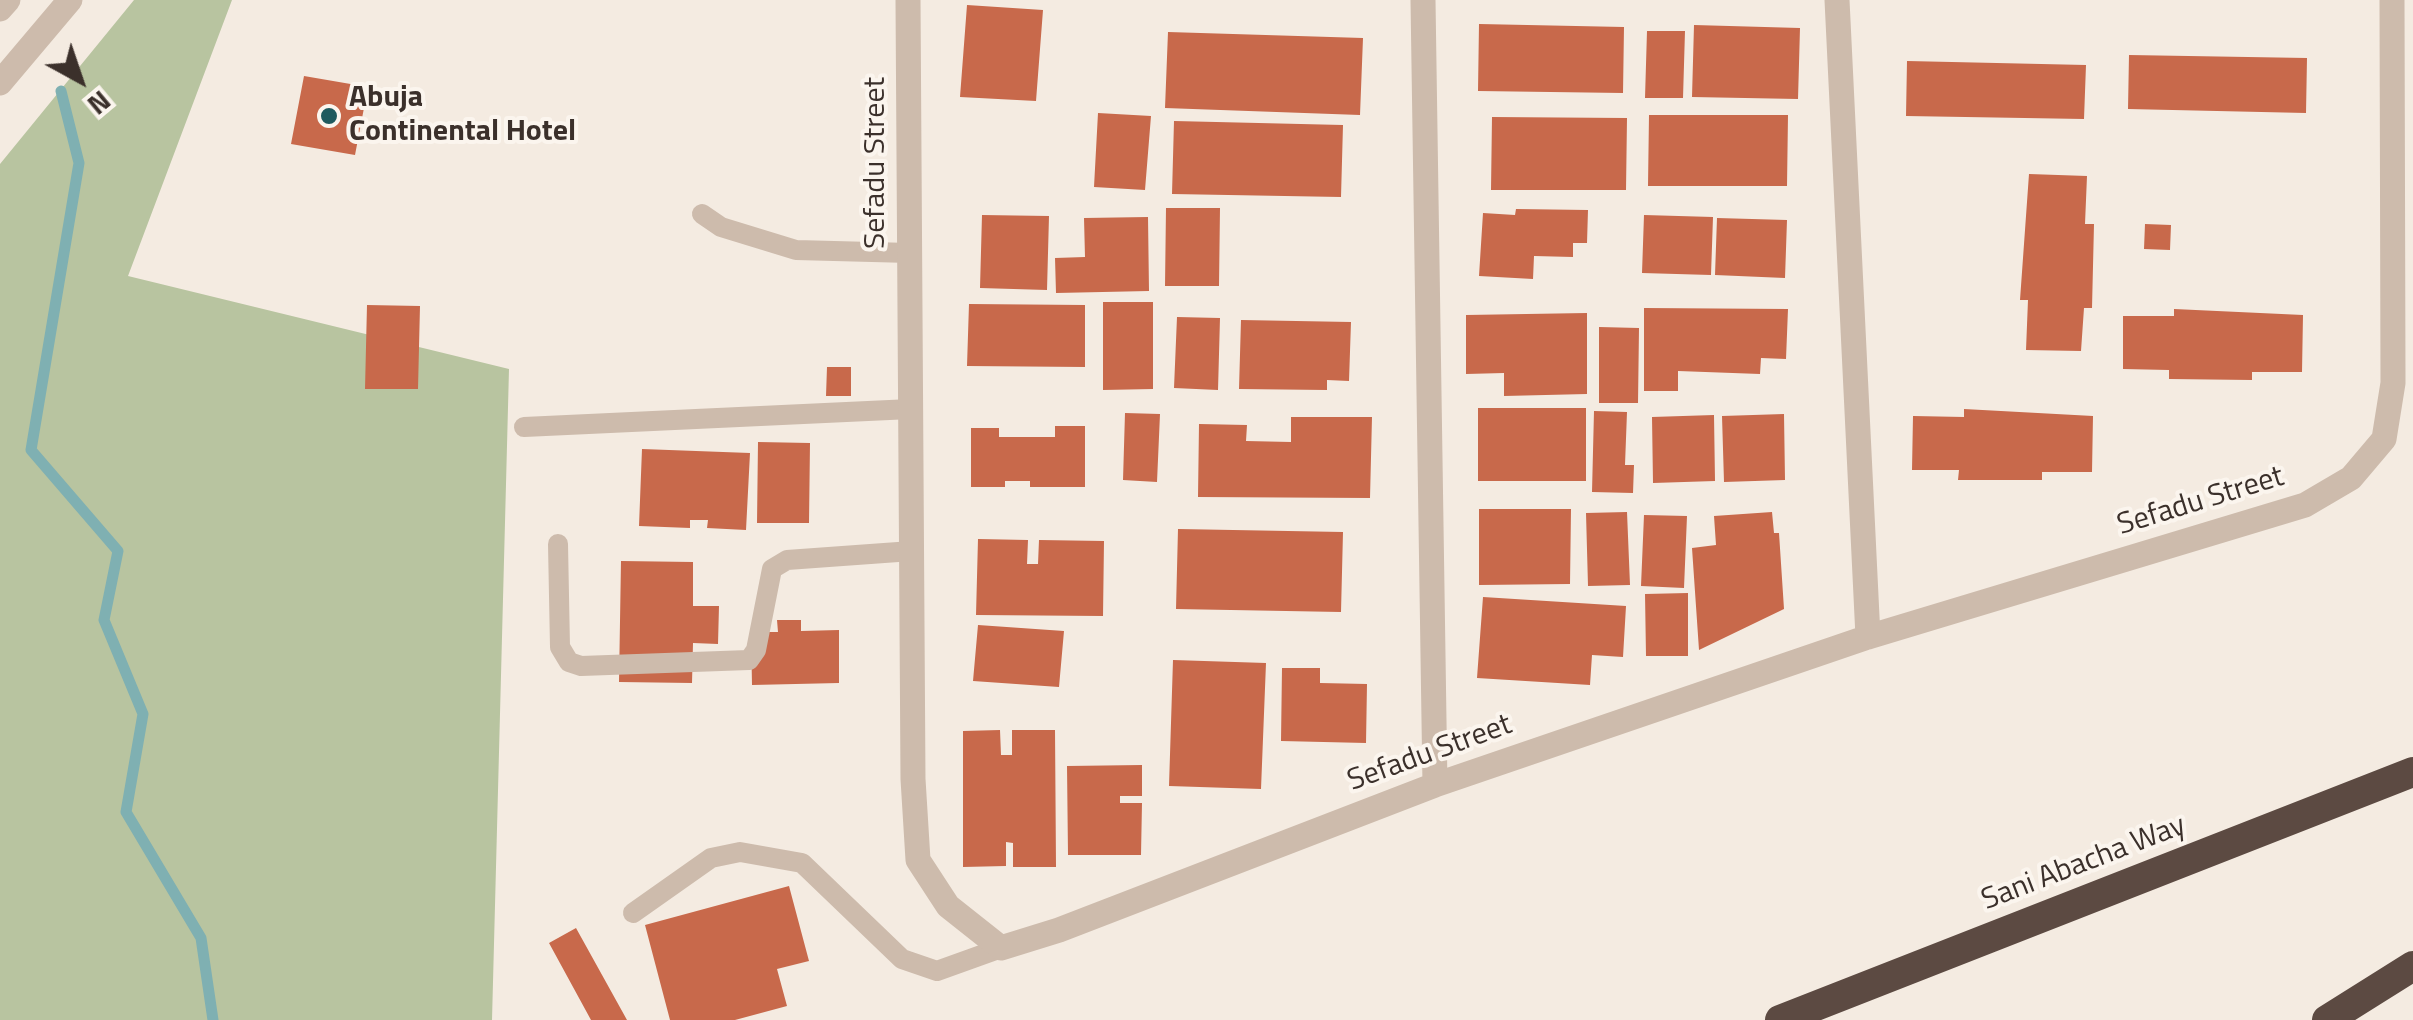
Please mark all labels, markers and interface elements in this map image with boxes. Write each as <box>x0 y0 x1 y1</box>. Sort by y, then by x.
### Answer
north arrow <box>30 30 130 130</box>
street label: Sefadu Street <box>859 77 895 249</box>
text: N <box>78 81 121 126</box>
place label: Abuja Continental Hotel <box>349 81 576 152</box>
marker: Abuja Continental Hotel <box>318 105 340 127</box>
street label: Sefadu Street <box>2113 460 2289 544</box>
street label: Sefadu Street <box>1343 708 1517 800</box>
street label: Sani Abacha Way <box>1977 809 2191 919</box>

